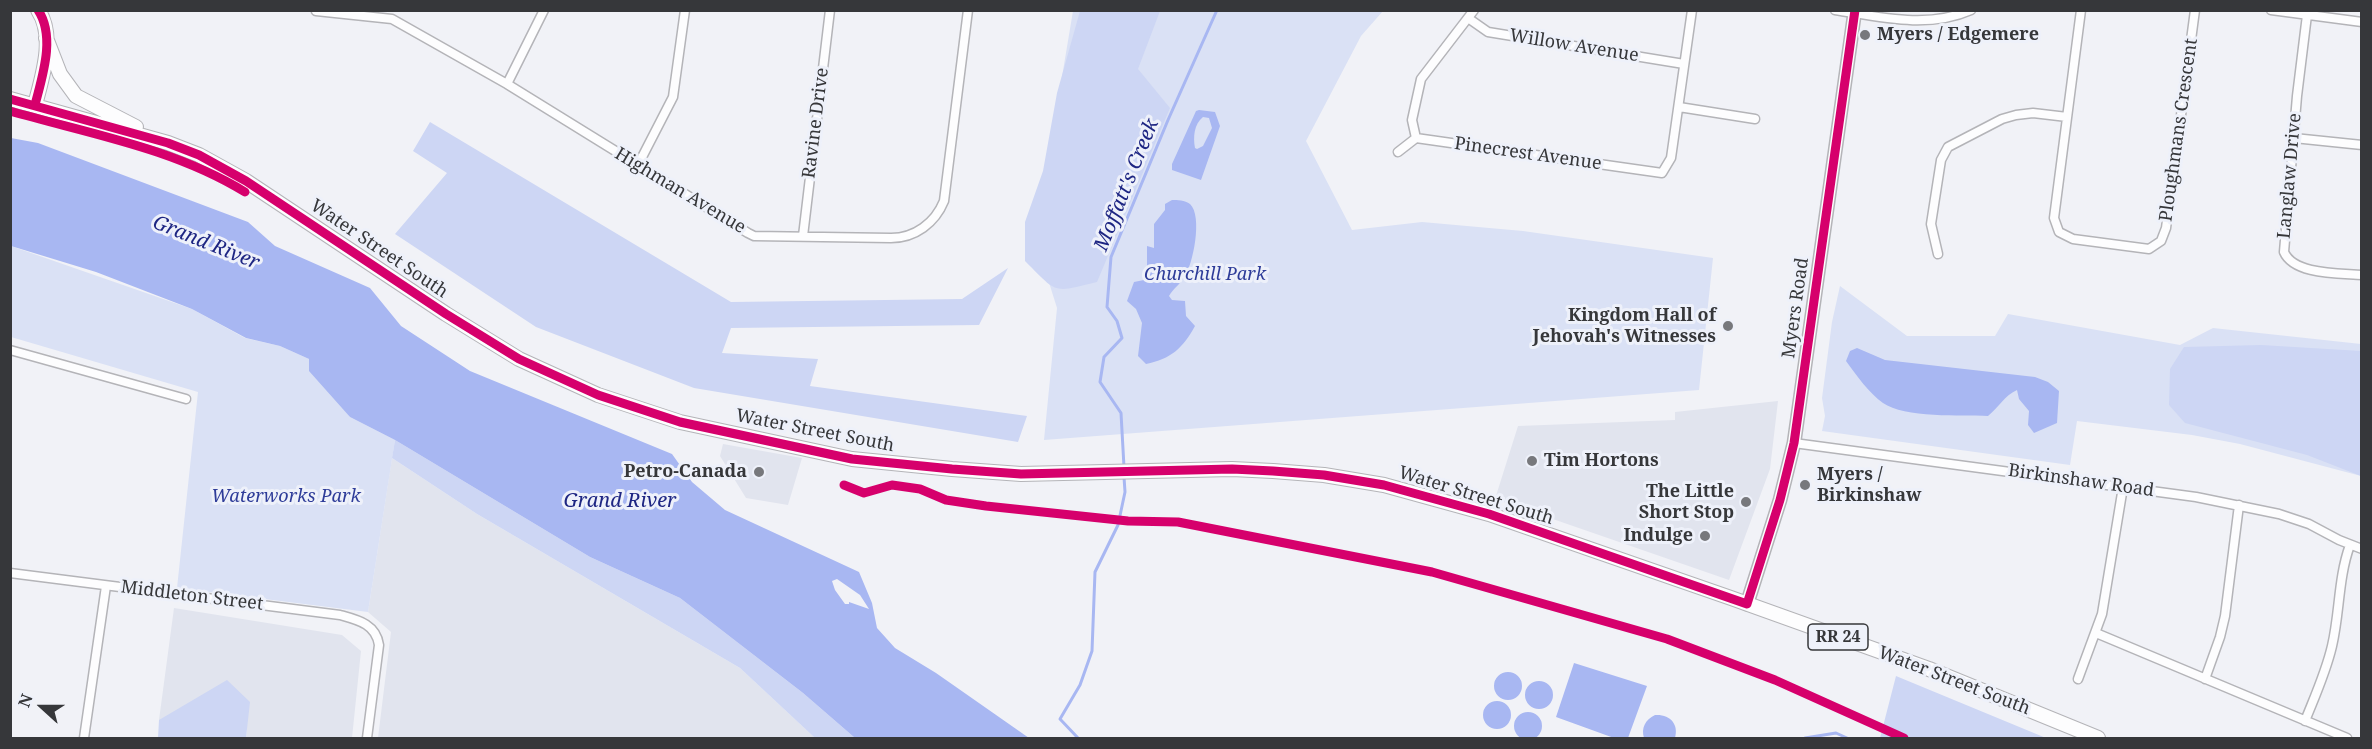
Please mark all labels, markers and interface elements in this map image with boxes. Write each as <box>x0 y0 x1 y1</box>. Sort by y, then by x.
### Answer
place label: Myers / Edgemere <box>1877 24 2039 46</box>
street label: Willow Avenue <box>1508 25 1640 67</box>
marker: Myers / Edgemere <box>1858 28 1872 42</box>
street label: Ploughmans Crescent <box>2155 37 2203 223</box>
street label: Ravine Drive <box>798 66 834 180</box>
street label: Langlaw Drive <box>2274 112 2306 240</box>
water label: Moffatt's Creek <box>1090 115 1164 255</box>
street label: Pinecrest Avenue <box>1453 133 1603 175</box>
street label: Highman Avenue <box>611 143 749 239</box>
street label: Water Street South <box>306 195 452 303</box>
water label: Grand River <box>149 211 263 275</box>
street label: Myers Road <box>1778 256 1814 360</box>
park label: Churchill Park <box>1144 264 1266 286</box>
place label: Kingdom Hall of Jehovah's Witnesses <box>1533 305 1716 348</box>
marker: Kingdom Hall of Jehovah's Witnesses <box>1721 319 1735 333</box>
street label: Water Street South <box>734 405 896 457</box>
place label: Tim Hortons <box>1544 450 1659 472</box>
marker: Tim Hortons <box>1525 454 1539 468</box>
street label: Birkinshaw Road <box>2007 460 2155 502</box>
place label: Petro-Canada <box>624 461 747 483</box>
street label: Water Street South <box>1396 462 1556 530</box>
place label: Myers / Birkinshaw <box>1817 464 1922 506</box>
marker: Petro-Canada <box>752 465 766 479</box>
marker: Myers / Birkinshaw <box>1798 478 1812 492</box>
place label: The Little Short Stop <box>1639 481 1734 524</box>
park label: Waterworks Park <box>211 486 361 508</box>
water label: Grand River <box>564 489 676 513</box>
marker: The Little Short Stop <box>1739 495 1753 509</box>
place label: Indulge <box>1623 525 1693 547</box>
marker: Indulge <box>1698 529 1712 543</box>
street label: Middleton Street <box>120 577 264 615</box>
road number: RR 24 <box>1808 624 1868 650</box>
street label: Water Street South <box>1875 642 2033 720</box>
north arrow <box>12 677 72 737</box>
text: N <box>13 691 38 710</box>

